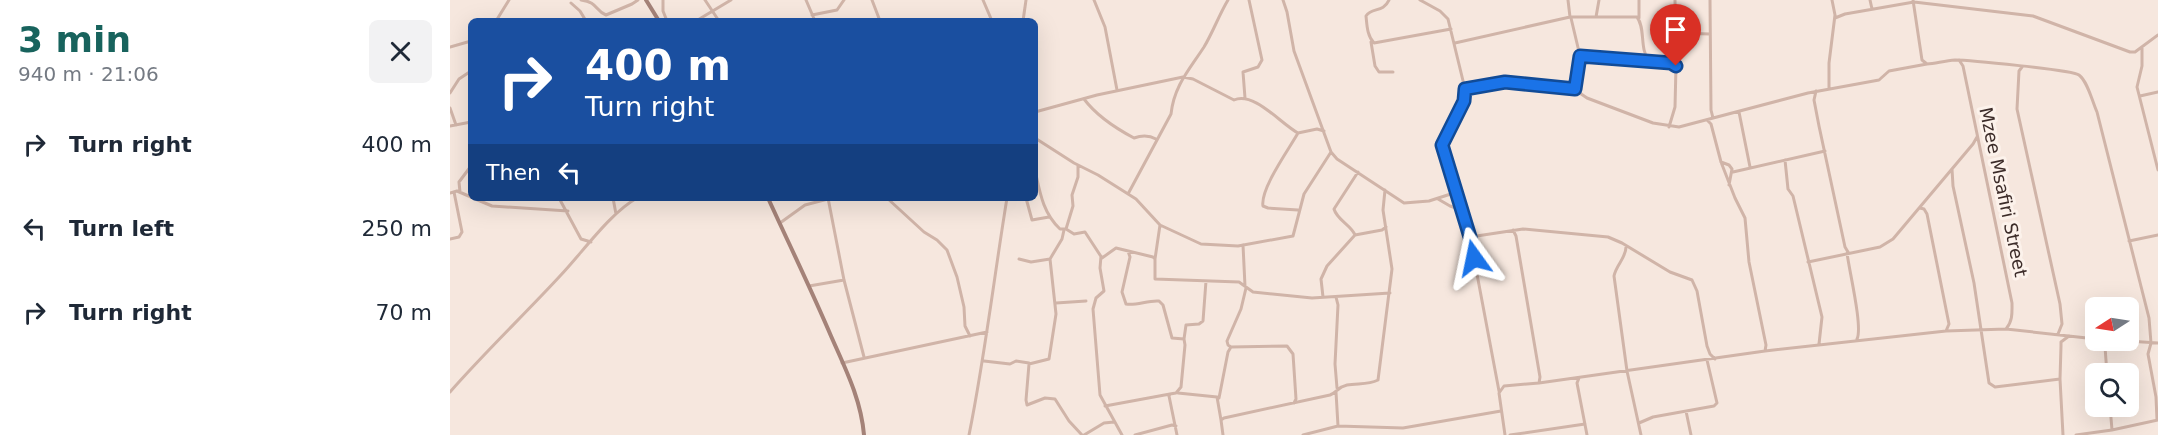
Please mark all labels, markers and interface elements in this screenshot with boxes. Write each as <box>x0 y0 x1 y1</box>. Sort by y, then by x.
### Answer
pin <box>1650 4 1701 66</box>
icon: arrive <box>1659 13 1692 46</box>
text: 3 min <box>18 19 131 60</box>
button: close <box>369 20 432 83</box>
text: 400 m <box>585 41 731 90</box>
icon: right <box>486 42 564 120</box>
text: 940 m · 21:06 <box>18 62 159 86</box>
text: Turn right <box>585 91 714 122</box>
street label: Mzee Msafiri Street <box>1975 105 2032 279</box>
icon: right <box>18 128 51 161</box>
text: Turn right <box>69 132 192 157</box>
text: 400 m <box>362 132 432 157</box>
icon: left <box>553 156 586 189</box>
text: Then <box>486 160 541 185</box>
icon: left <box>18 212 51 245</box>
text: Turn left <box>69 216 174 241</box>
text: 250 m <box>362 216 432 241</box>
position arrow <box>1442 226 1506 290</box>
icon: right <box>18 296 51 329</box>
north arrow <box>2085 297 2139 351</box>
map controls <box>2085 297 2139 417</box>
text: Turn right <box>69 300 192 325</box>
text: 70 m <box>376 300 432 325</box>
button: search <box>2085 363 2139 417</box>

